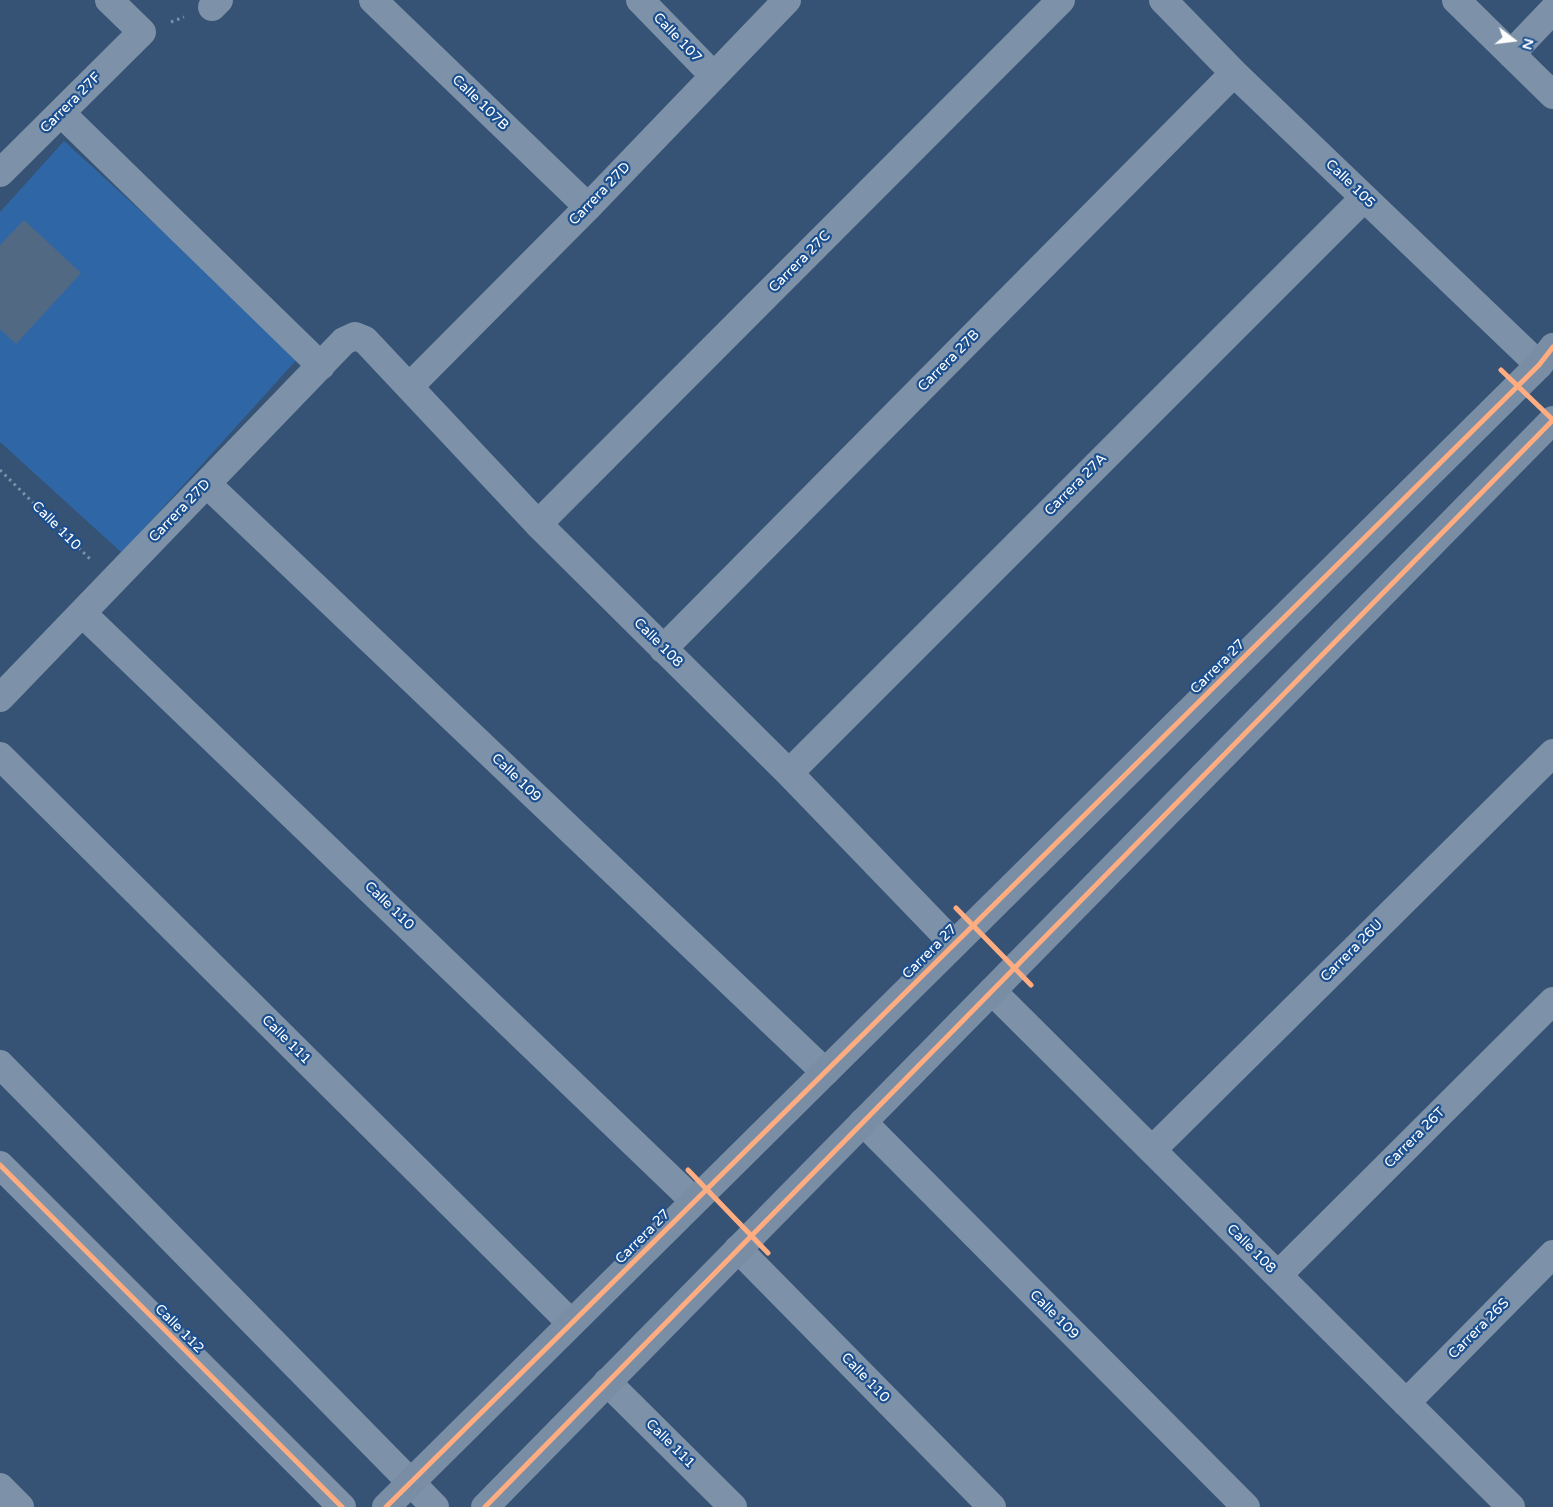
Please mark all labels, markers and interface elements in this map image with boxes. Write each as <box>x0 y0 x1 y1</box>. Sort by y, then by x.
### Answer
street label: Calle 107 <box>649 10 705 66</box>
north arrow <box>1488 15 1538 65</box>
text: N <box>1518 36 1538 52</box>
street label: Carrera 27F <box>37 69 105 137</box>
street label: Calle 107B <box>448 72 512 134</box>
street label: Calle 105 <box>1322 156 1378 212</box>
street label: Carrera 27D <box>566 159 634 229</box>
street label: Carrera 27C <box>766 228 834 296</box>
street label: Carrera 27B <box>915 327 983 395</box>
street label: Carrera 27A <box>1041 450 1111 520</box>
street label: Carrera 27D <box>146 476 214 546</box>
street label: Calle 110 <box>28 498 84 554</box>
street label: Calle 108 <box>630 615 686 671</box>
street label: Carrera 27 <box>1187 636 1249 698</box>
street label: Calle 109 <box>488 750 544 806</box>
street label: Calle 110 <box>361 878 417 934</box>
street label: Carrera 26U <box>1317 916 1387 986</box>
street label: Carrera 27 <box>899 921 961 983</box>
street label: Calle 111 <box>258 1012 314 1068</box>
street label: Carrera 26T <box>1381 1104 1449 1172</box>
street label: Carrera 27 <box>612 1206 674 1268</box>
street label: Calle 108 <box>1223 1221 1279 1277</box>
street label: Calle 109 <box>1026 1287 1082 1343</box>
street label: Carrera 26S <box>1445 1295 1513 1363</box>
street label: Calle 112 <box>151 1301 207 1357</box>
street label: Calle 110 <box>837 1350 893 1406</box>
street label: Calle 111 <box>642 1416 698 1472</box>

